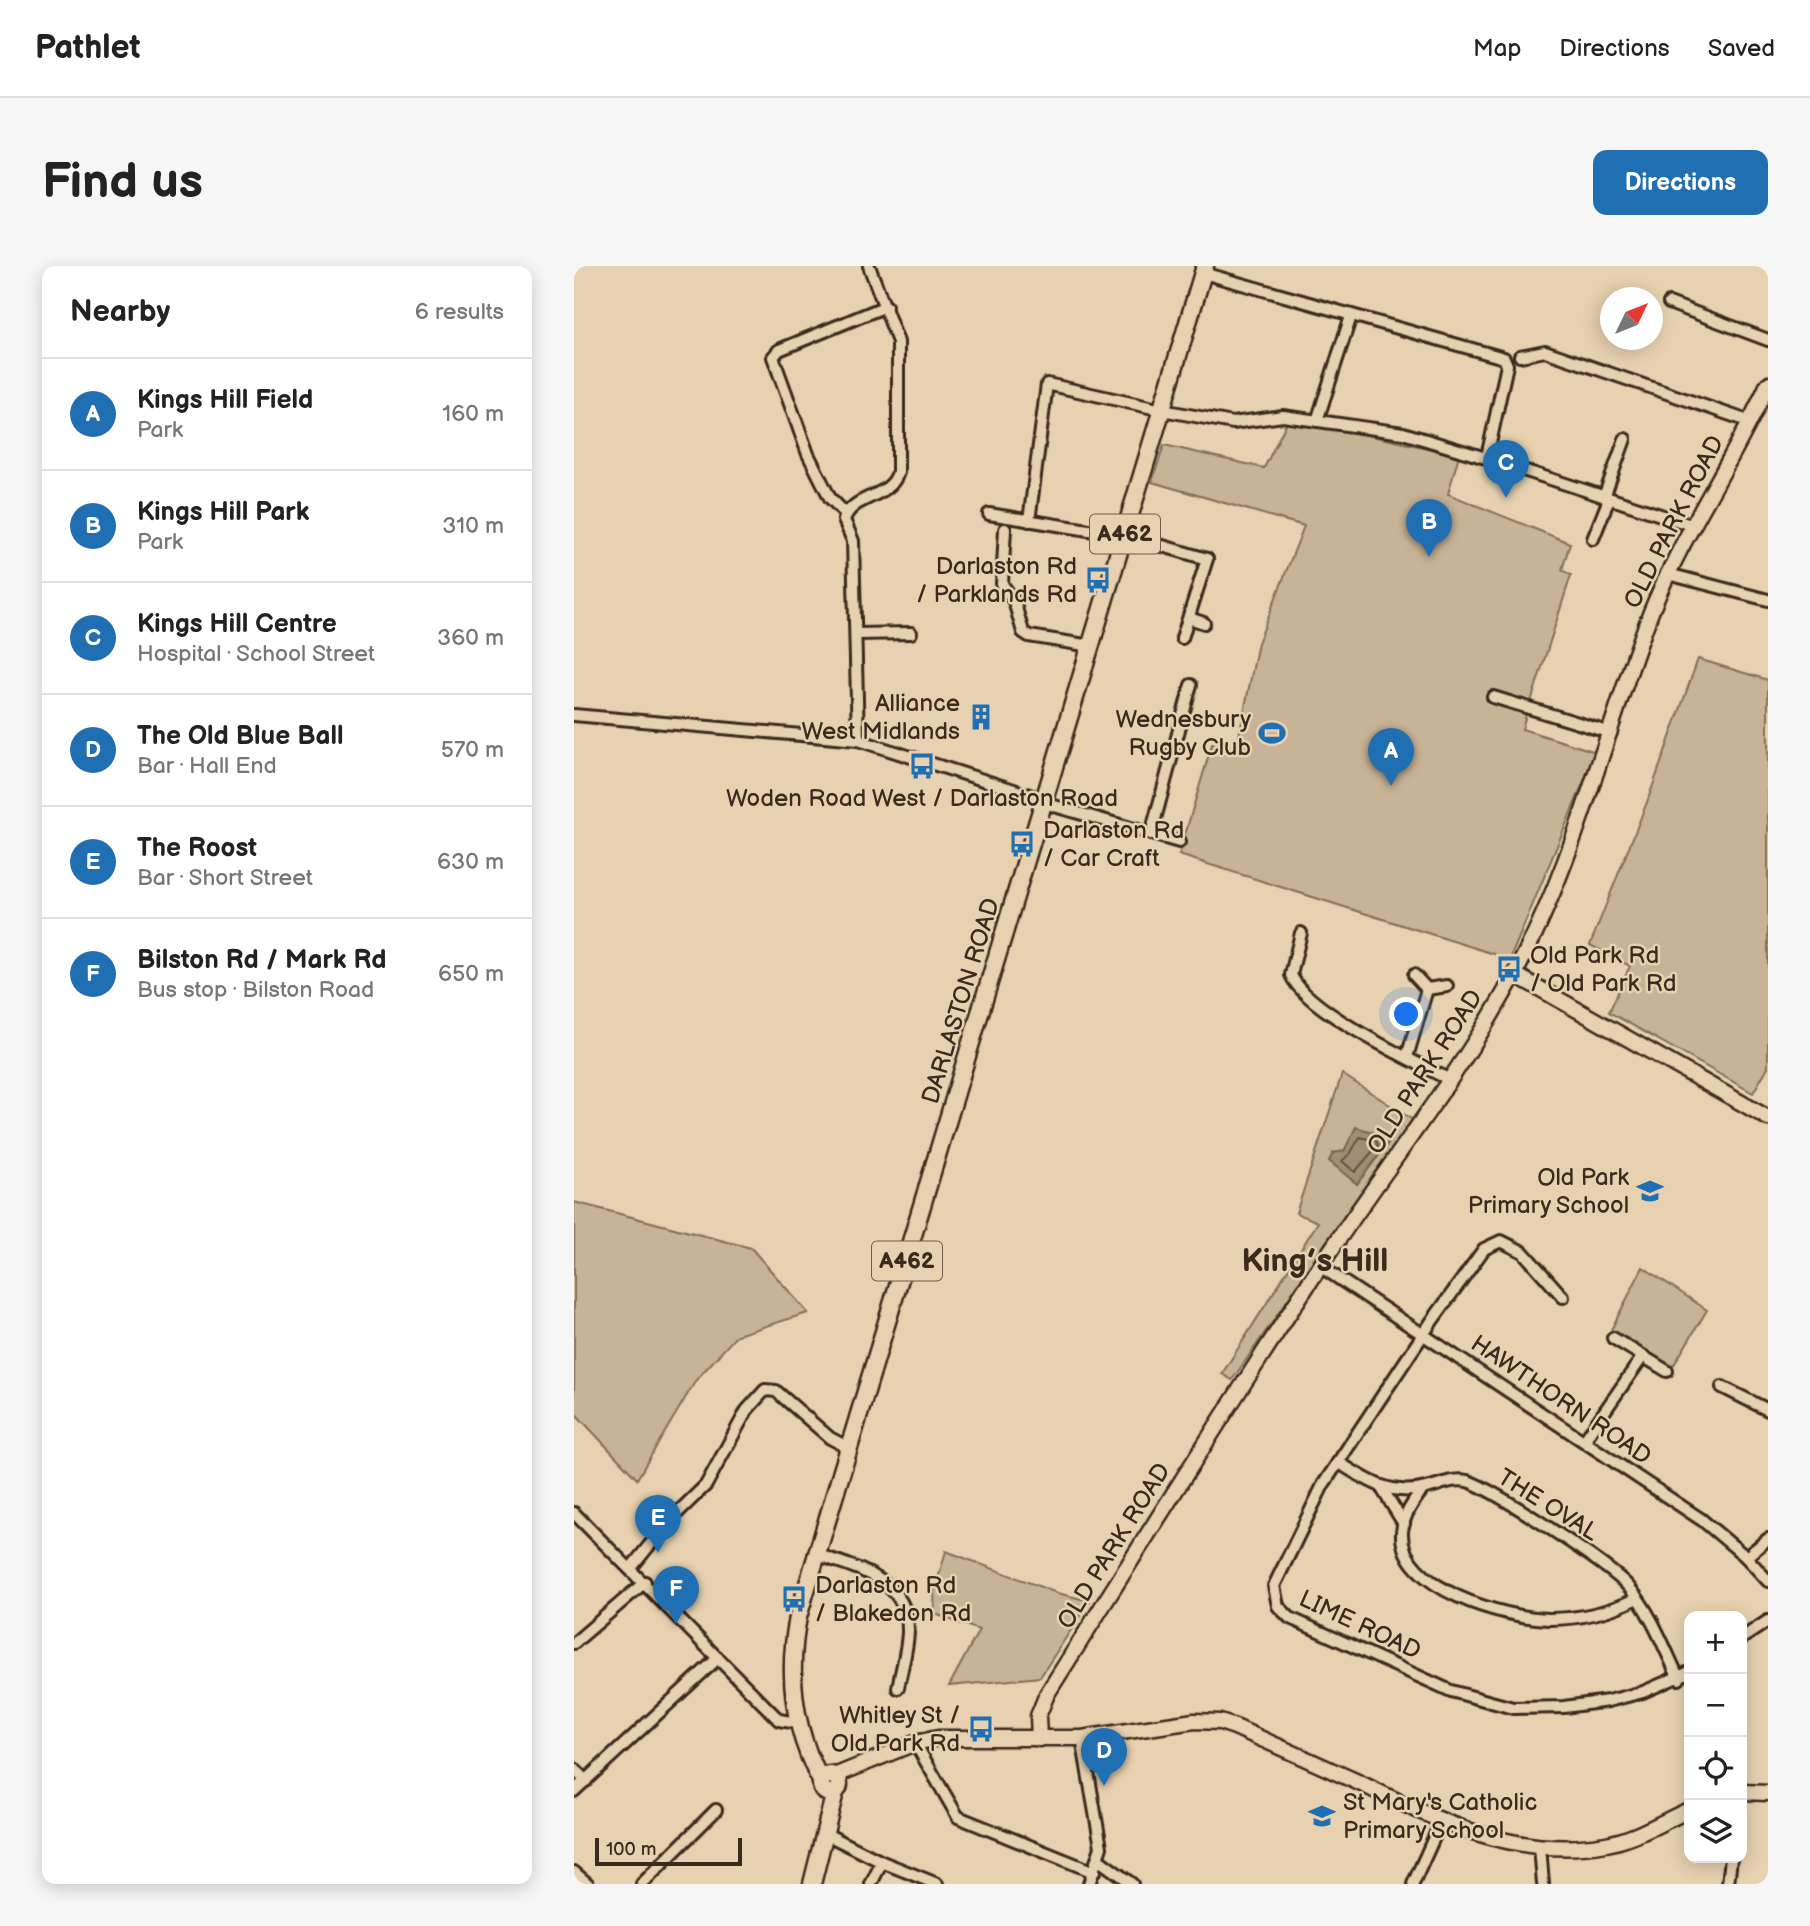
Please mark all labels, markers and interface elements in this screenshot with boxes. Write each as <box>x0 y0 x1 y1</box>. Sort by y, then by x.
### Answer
text: Pathlet <box>35 28 140 68</box>
text: Map <box>1473 34 1521 63</box>
text: Directions <box>1559 34 1670 63</box>
text: Saved <box>1708 34 1775 63</box>
button: Directions <box>1593 150 1768 215</box>
text: Find us <box>42 153 203 212</box>
north arrow <box>1600 287 1663 350</box>
text: Nearby <box>70 294 170 330</box>
text: 6 results <box>415 298 504 326</box>
text: Kings Hill Field <box>137 385 313 416</box>
text: A <box>86 400 100 428</box>
text: 160 m <box>442 400 504 428</box>
text: Park <box>137 416 183 444</box>
street label: OLD PARK ROAD <box>1618 431 1730 613</box>
pin: C <box>1483 440 1529 498</box>
text: Kings Hill Park <box>137 497 309 528</box>
pin: B <box>1406 499 1452 557</box>
text: B <box>85 512 101 540</box>
text: 310 m <box>442 512 504 540</box>
road number: A462 <box>1090 514 1160 554</box>
text: Park <box>137 528 183 556</box>
place label: Darlaston Rd / Parklands Rd <box>916 552 1077 609</box>
bus stop icon: Darlaston Rd / Parklands Rd <box>1083 565 1113 595</box>
text: Kings Hill Centre <box>137 609 337 640</box>
text: C <box>85 624 101 652</box>
text: 360 m <box>437 624 504 652</box>
text: Hospital · School Street <box>137 640 375 668</box>
place label: Alliance West Midlands <box>802 689 960 746</box>
building icon: Alliance West Midlands <box>966 702 996 732</box>
place label: Wednesbury Rugby Club <box>1115 705 1251 762</box>
sports icon: Wednesbury Rugby Club <box>1257 718 1287 748</box>
text: The Old Blue Ball <box>137 721 343 752</box>
pin: A <box>1368 728 1414 786</box>
text: D <box>85 736 101 764</box>
text: 570 m <box>441 736 504 764</box>
bus stop icon: Woden Road West / Darlaston Road <box>907 751 937 781</box>
text: Bar · Hall End <box>137 752 277 780</box>
place label: Woden Road West / Darlaston Road <box>726 784 1118 813</box>
place label: Darlaston Rd / Car Craft <box>1043 816 1184 873</box>
bus stop icon: Darlaston Rd / Car Craft <box>1007 829 1037 859</box>
text: The Roost <box>137 833 257 864</box>
text: E <box>86 848 100 876</box>
text: 630 m <box>437 848 504 876</box>
text: Bar · Short Street <box>137 864 313 892</box>
street label: DARLASTON ROAD <box>916 895 1006 1107</box>
place label: Old Park Rd / Old Park Rd <box>1530 941 1676 998</box>
text: Bilston Rd / Mark Rd <box>137 945 386 976</box>
bus stop icon: Old Park Rd / Old Park Rd <box>1494 954 1524 984</box>
text: F <box>86 960 100 988</box>
text: 650 m <box>438 960 504 988</box>
text: Bus stop · Bilston Road <box>137 976 374 1004</box>
street label: OLD PARK ROAD <box>1361 984 1489 1160</box>
your location <box>1389 997 1423 1031</box>
place label: Old Park Primary School <box>1468 1163 1629 1220</box>
school or university icon: Old Park Primary School <box>1635 1176 1665 1206</box>
road number: A462 <box>872 1242 942 1280</box>
district label: King’s Hill <box>1242 1242 1388 1281</box>
street label: HAWTHORN ROAD <box>1465 1329 1657 1471</box>
street label: OLD PARK ROAD <box>1051 1458 1177 1634</box>
street label: THE OVAL <box>1492 1463 1604 1547</box>
pin: E <box>635 1495 681 1553</box>
pin: F <box>653 1566 699 1624</box>
place label: Darlaston Rd / Blakedon Rd <box>815 1571 971 1628</box>
bus stop icon: Darlaston Rd / Blakedon Rd <box>779 1584 809 1614</box>
street label: LIME ROAD <box>1294 1584 1426 1666</box>
map controls <box>1684 1611 1747 1863</box>
button: + <box>1684 1611 1747 1674</box>
button: − <box>1684 1674 1747 1737</box>
place label: Whitley St / Old Park Rd <box>831 1701 960 1758</box>
bus stop icon: Whitley St / Old Park Rd <box>966 1714 996 1744</box>
pin: D <box>1081 1728 1127 1786</box>
button: locate <box>1684 1737 1747 1800</box>
place label: St Mary's Catholic Primary School <box>1343 1788 1537 1845</box>
button: layers <box>1684 1800 1747 1863</box>
school or university icon: St Mary's Catholic Primary School <box>1307 1801 1337 1831</box>
scale bar <box>595 1835 742 1867</box>
text: 100 m <box>606 1838 657 1861</box>

